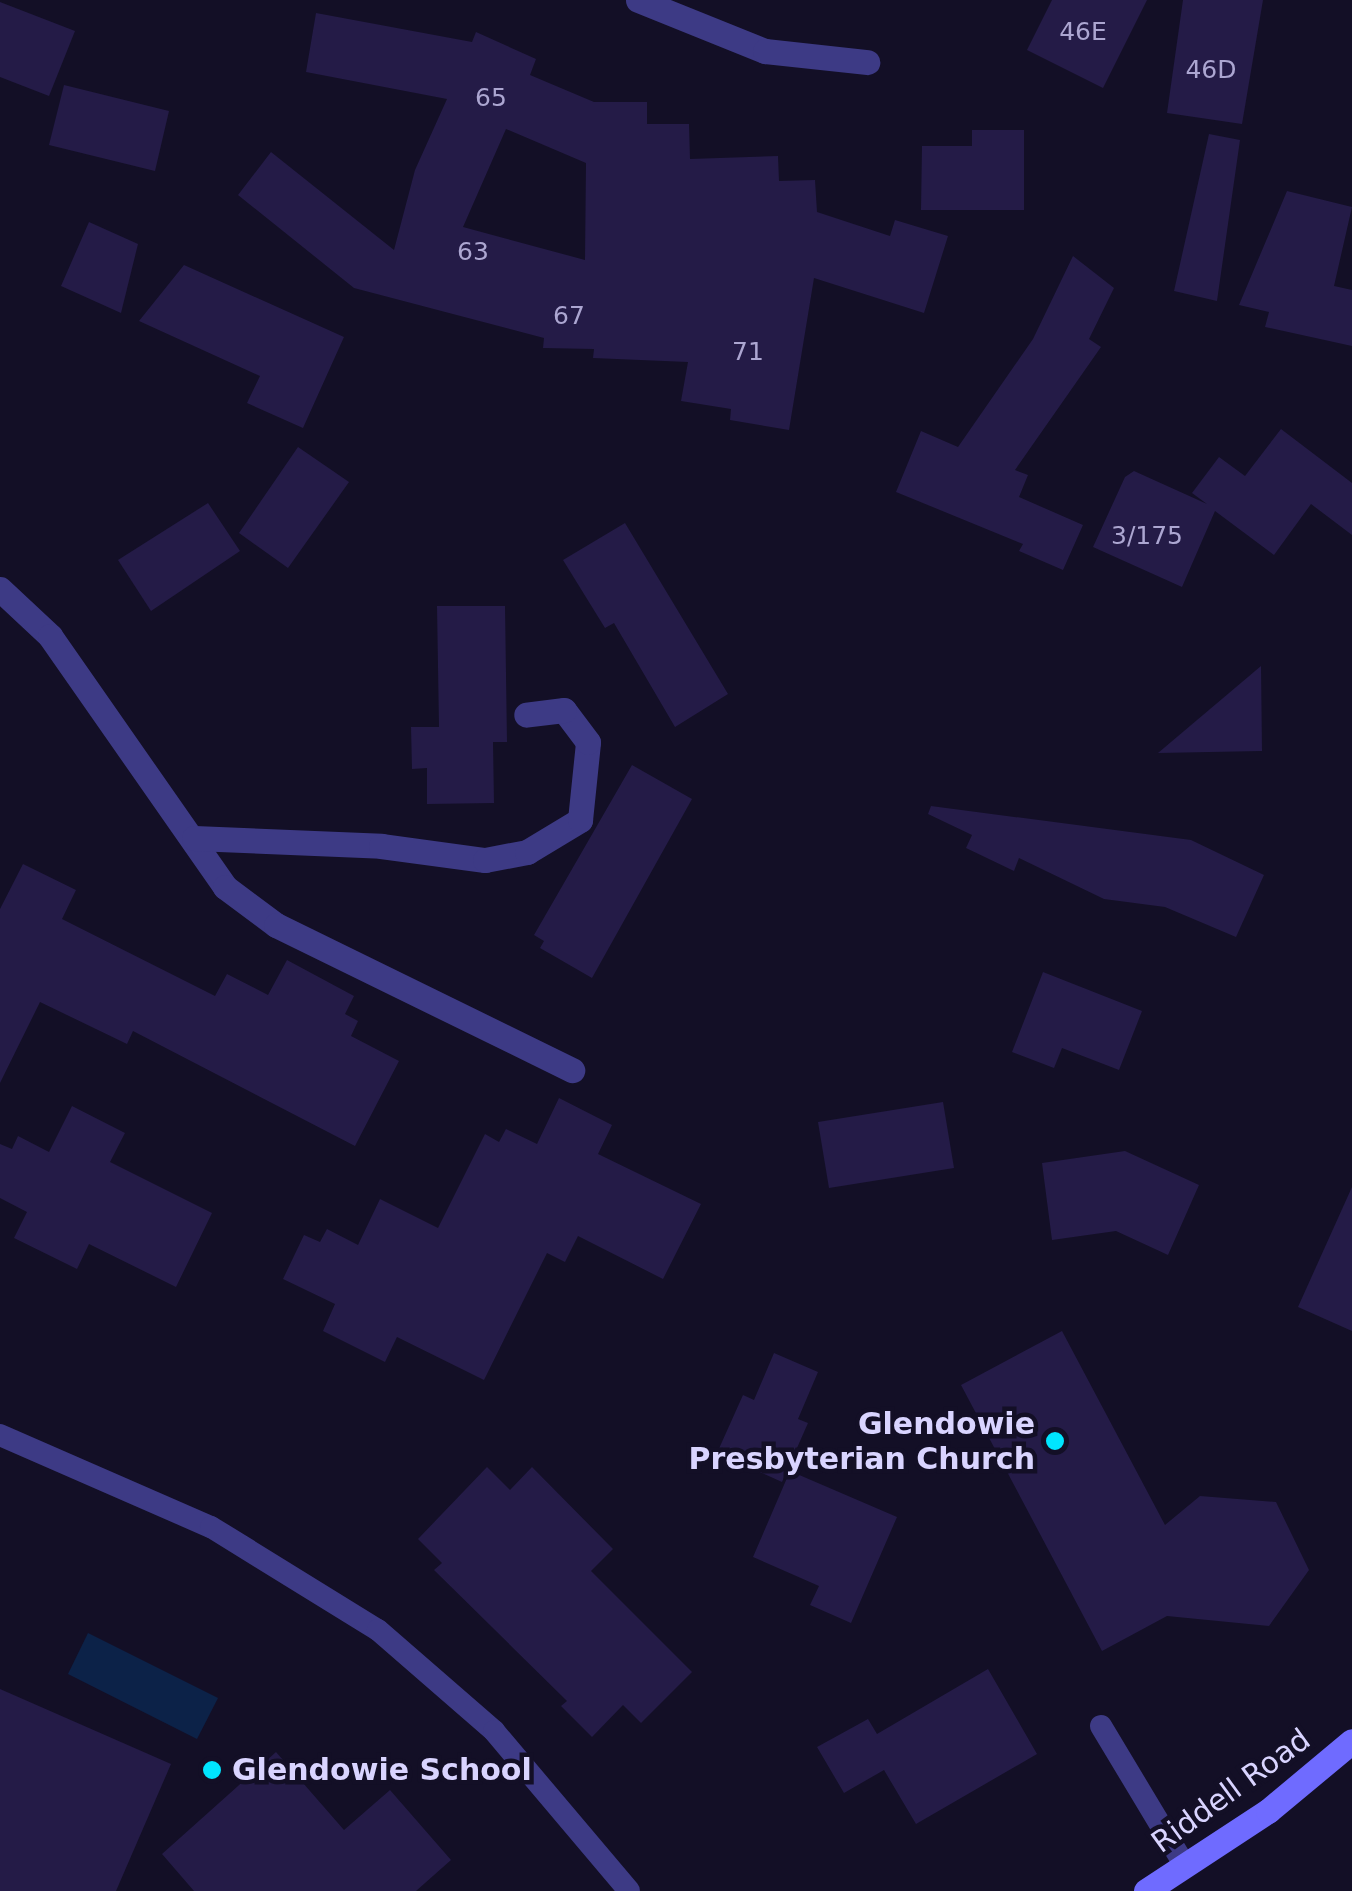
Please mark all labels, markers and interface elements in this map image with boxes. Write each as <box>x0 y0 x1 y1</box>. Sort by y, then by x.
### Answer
house number: 46E <box>1059 17 1107 47</box>
house number: 46D <box>1185 55 1237 85</box>
house number: 65 <box>475 83 507 113</box>
house number: 63 <box>457 237 489 267</box>
house number: 67 <box>553 301 585 331</box>
house number: 71 <box>732 337 764 367</box>
house number: 3/175 <box>1111 521 1183 551</box>
place label: Glendowie Presbyterian Church <box>689 1406 1035 1476</box>
marker: Glendowie Presbyterian Church <box>1044 1430 1066 1452</box>
street label: Riddell Road <box>1145 1721 1317 1861</box>
place label: Glendowie School <box>232 1752 532 1788</box>
marker: Glendowie School <box>201 1759 223 1781</box>

